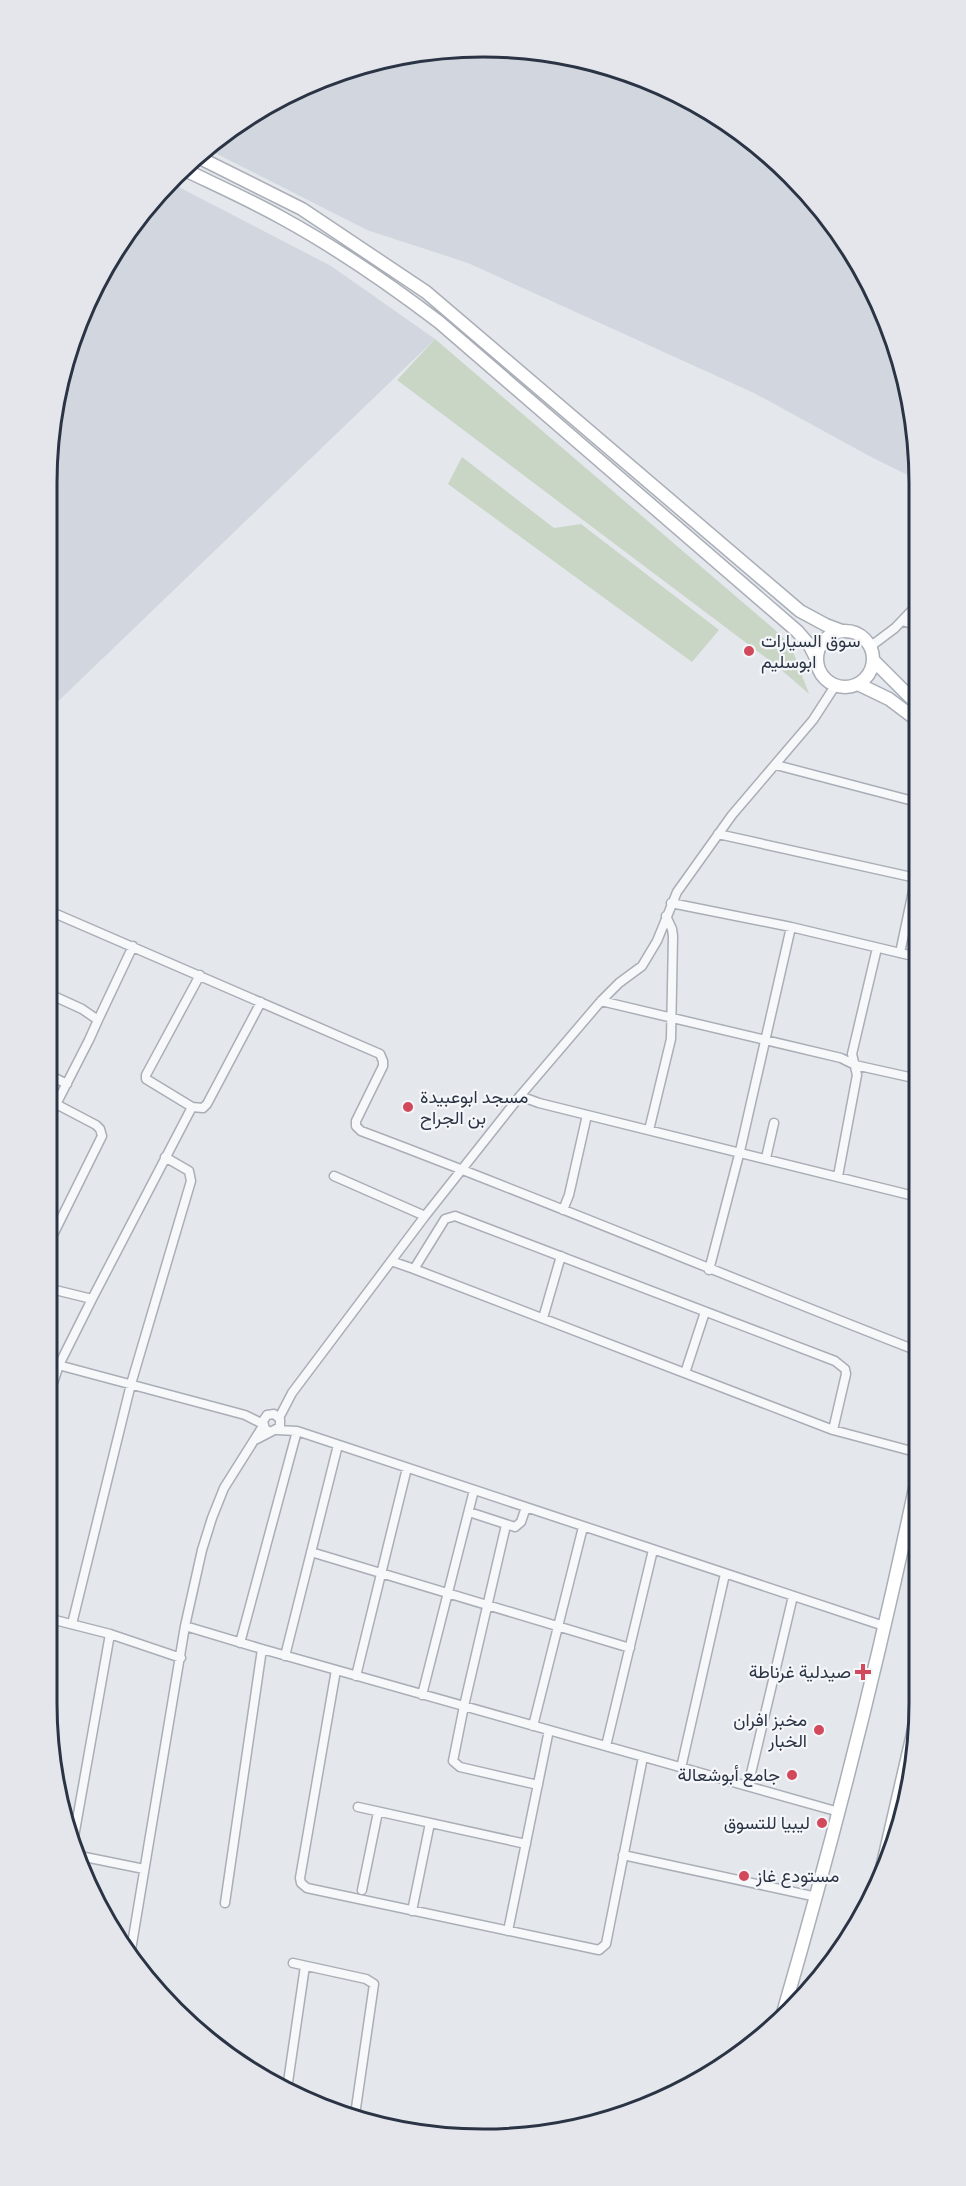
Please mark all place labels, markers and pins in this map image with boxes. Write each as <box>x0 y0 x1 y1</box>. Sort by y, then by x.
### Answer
place label: سوق السيارات ابوسليم <box>761 630 860 674</box>
marker: سوق السيارات ابوسليم <box>742 644 756 658</box>
place label: مسجد ابوعبيدة بن الجراح <box>420 1086 528 1130</box>
marker: مسجد ابوعبيدة بن الجراح <box>401 1100 415 1114</box>
place label: صيدلية غرناطة <box>749 1661 851 1683</box>
marker: صيدلية غرناطة <box>856 1665 870 1679</box>
place label: مخبز افران الخبار <box>733 1709 807 1752</box>
marker: مخبز افران الخبار <box>812 1723 826 1737</box>
place label: جامع أبوشعالة <box>677 1764 780 1787</box>
marker: جامع أبوشعالة <box>785 1768 799 1782</box>
place label: ليبيا للتسوق <box>724 1812 810 1834</box>
marker: ليبيا للتسوق <box>815 1816 829 1830</box>
place label: مستودع غاز <box>755 1865 839 1888</box>
marker: مستودع غاز <box>737 1869 751 1883</box>

